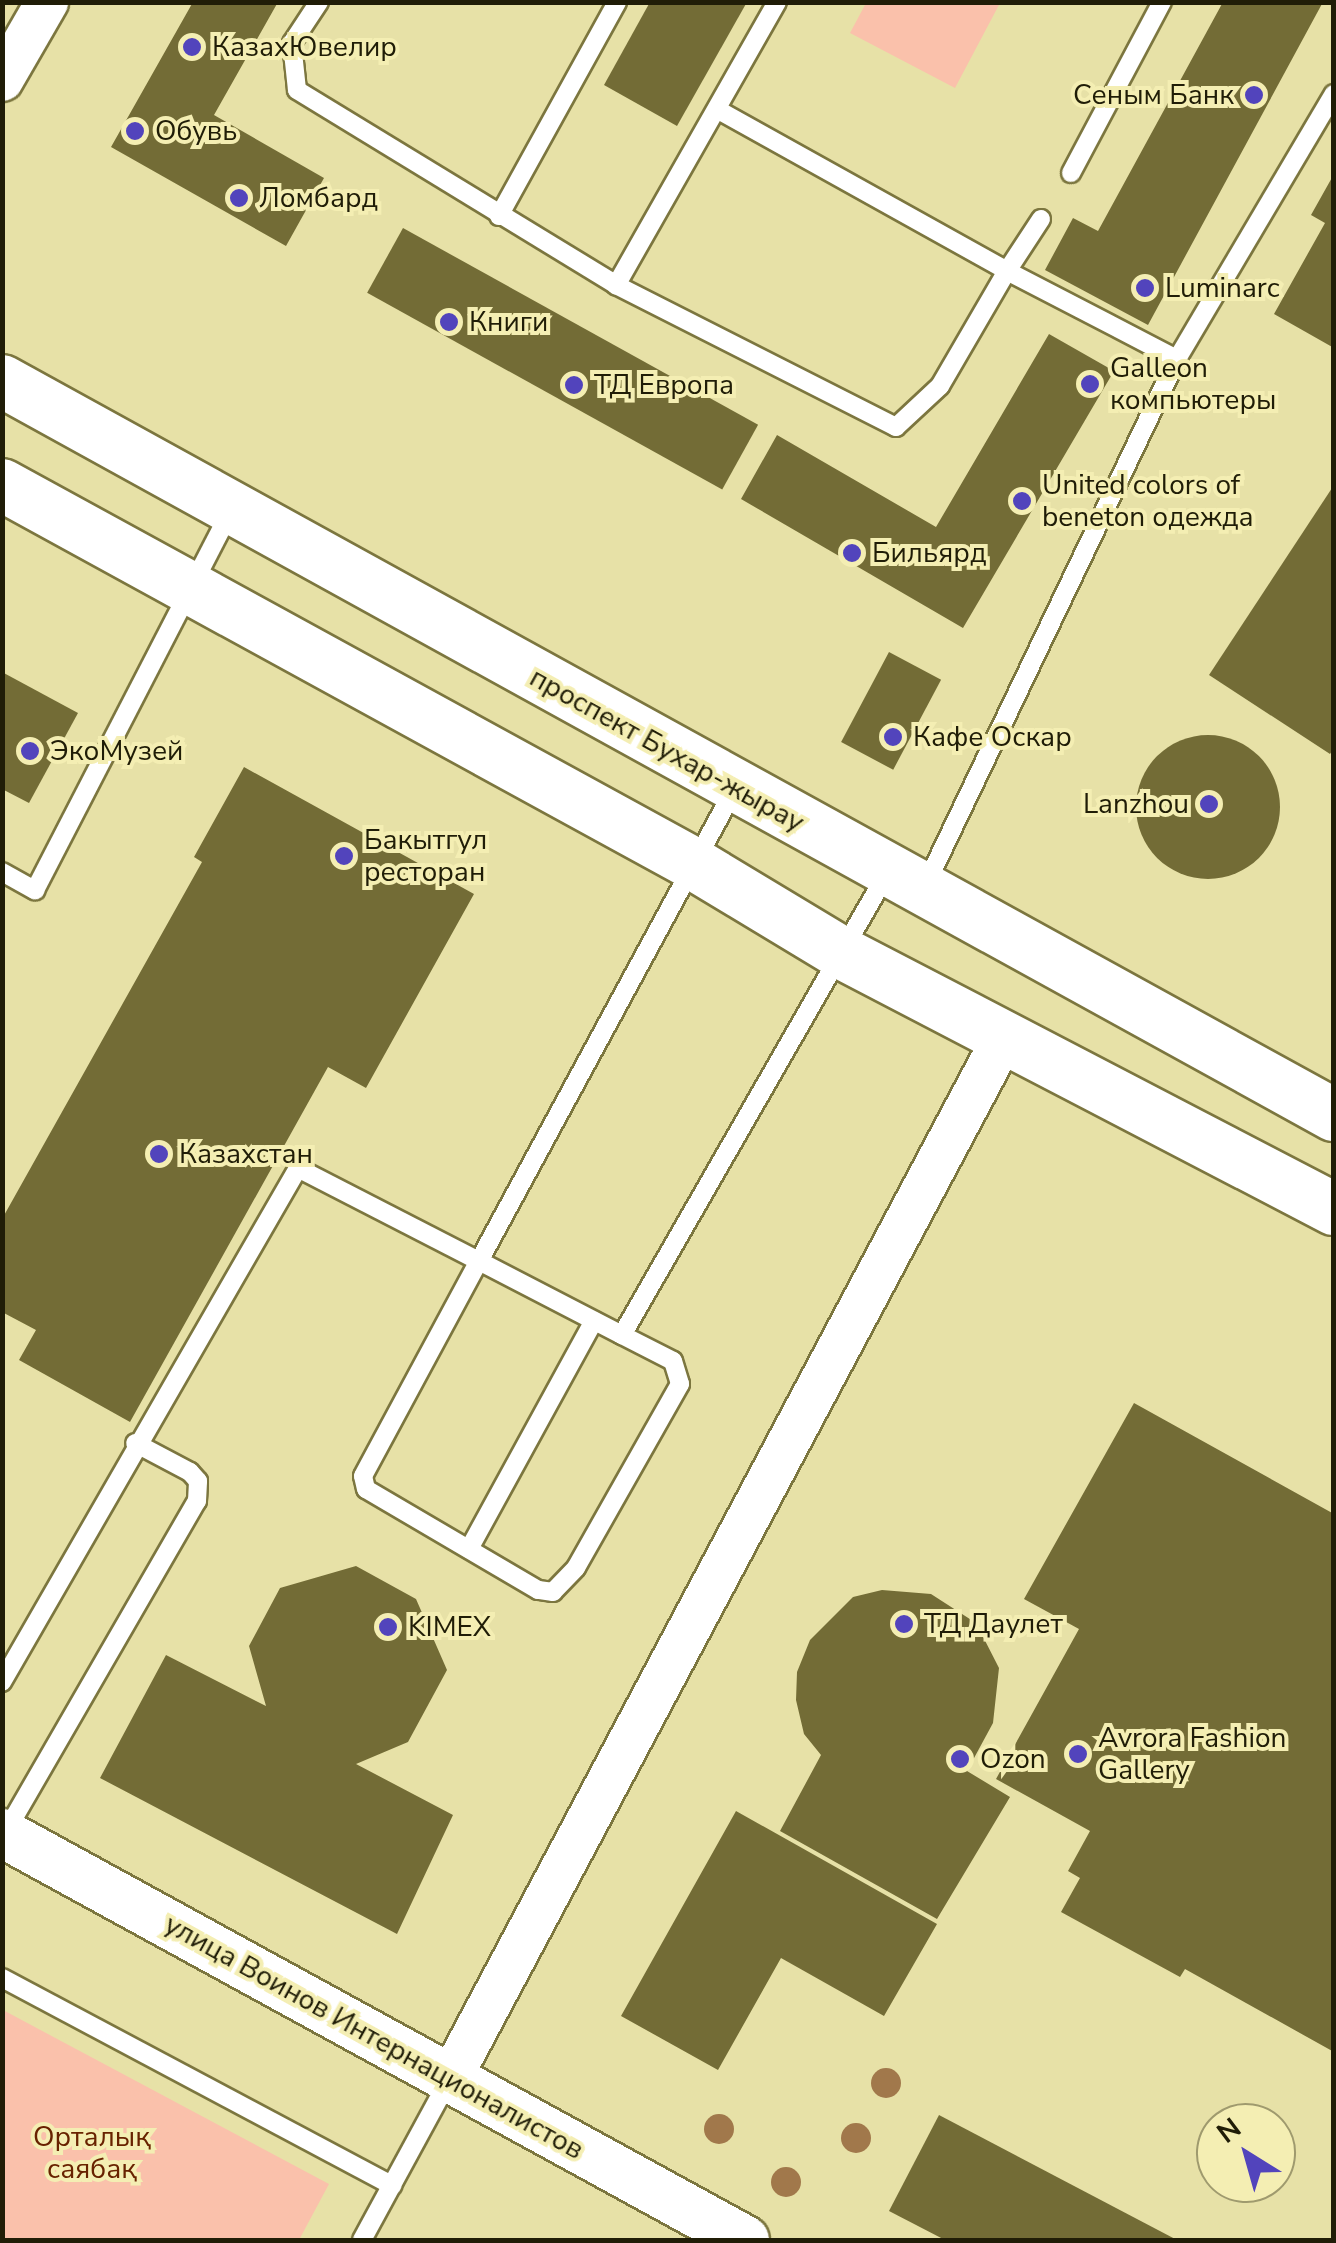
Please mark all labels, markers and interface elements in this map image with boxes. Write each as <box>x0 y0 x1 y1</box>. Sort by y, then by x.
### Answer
place label: КазахЮвелир <box>212 30 397 64</box>
marker: КазахЮвелир <box>181 36 203 58</box>
place label: Сеным Банк <box>1073 78 1234 112</box>
marker: Сеным Банк <box>1243 84 1265 106</box>
place label: Обувь <box>155 114 237 148</box>
marker: Обувь <box>124 120 146 142</box>
place label: Ломбард <box>259 181 378 215</box>
marker: Ломбард <box>228 187 250 209</box>
place label: Luminarc <box>1165 271 1280 305</box>
marker: Luminarc <box>1134 277 1156 299</box>
place label: Книги <box>469 305 548 339</box>
marker: Книги <box>438 311 460 333</box>
place label: Galleon компьютеры <box>1110 351 1277 417</box>
place label: ТД Европа <box>594 368 734 402</box>
marker: Galleon компьютеры <box>1079 373 1101 395</box>
marker: ТД Европа <box>563 374 585 396</box>
place label: United colors of beneton одежда <box>1042 468 1254 534</box>
marker: United colors of beneton одежда <box>1011 490 1033 512</box>
place label: Бильярд <box>872 536 986 570</box>
marker: Бильярд <box>841 542 863 564</box>
street label: проспект Бухар-жырау <box>524 661 810 839</box>
place label: Кафе Оскар <box>913 720 1072 754</box>
marker: Кафе Оскар <box>882 726 904 748</box>
place label: ЭкоМузей <box>50 734 183 768</box>
marker: ЭкоМузей <box>19 740 41 762</box>
place label: Lanzhou <box>1083 787 1189 821</box>
marker: Lanzhou <box>1198 793 1220 815</box>
place label: Бакытгул ресторан <box>364 823 487 889</box>
marker: Бакытгул ресторан <box>333 845 355 867</box>
place label: Казахстан <box>179 1137 313 1171</box>
marker: Казахстан <box>148 1143 170 1165</box>
place label: ТД Даулет <box>924 1607 1063 1641</box>
place label: KIMEX <box>408 1610 491 1644</box>
marker: ТД Даулет <box>893 1613 915 1635</box>
marker: KIMEX <box>377 1616 399 1638</box>
place label: Avrora Fashion Gallery <box>1098 1721 1286 1787</box>
place label: Ozon <box>980 1742 1046 1776</box>
marker: Avrora Fashion Gallery <box>1067 1743 1089 1765</box>
marker: Ozon <box>949 1748 971 1770</box>
street label: улица Воинов Интернационалистов <box>159 1907 589 2167</box>
north arrow <box>1196 2103 1296 2203</box>
text: N <box>1209 2109 1249 2152</box>
park label: Орталық саябақ <box>33 2120 151 2186</box>

